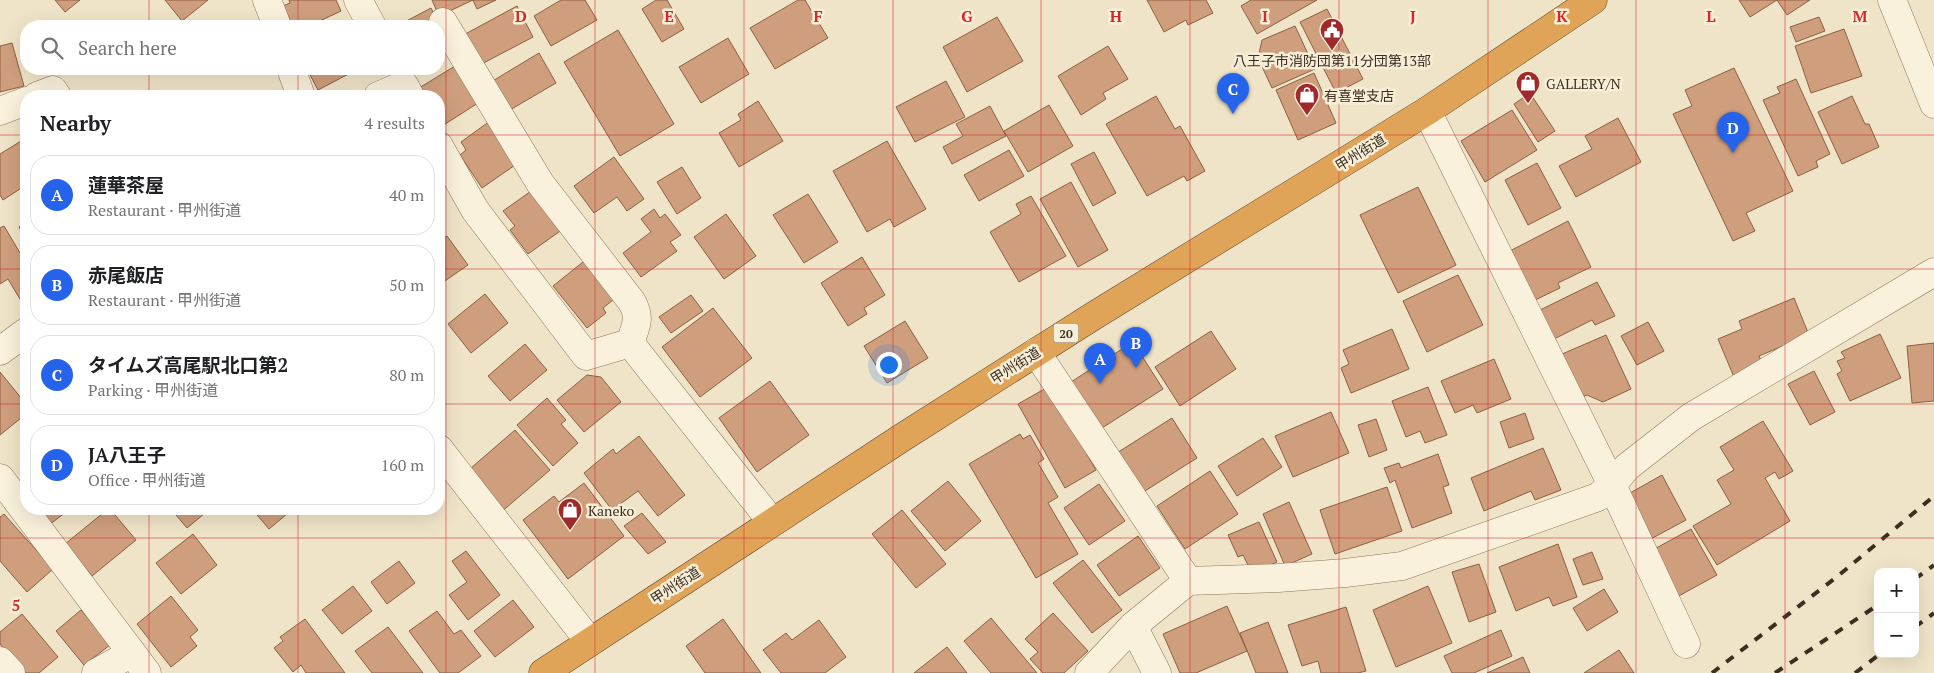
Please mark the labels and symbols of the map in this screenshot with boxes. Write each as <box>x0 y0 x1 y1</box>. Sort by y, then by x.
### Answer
text: D <box>515 5 527 27</box>
text: E <box>664 5 674 27</box>
text: F <box>813 5 823 27</box>
text: G <box>961 5 973 27</box>
text: H <box>1110 5 1122 27</box>
text: I <box>1262 5 1268 27</box>
text: J <box>1410 5 1416 27</box>
text: K <box>1556 5 1568 27</box>
text: L <box>1706 5 1716 27</box>
text: M <box>1853 5 1868 27</box>
public building icon: 八王子市消防団第11分団第13部 <box>1319 17 1345 51</box>
place label: 八王子市消防団第11分団第13部 <box>1233 51 1431 70</box>
shop icon: GALLERY/N <box>1515 70 1541 104</box>
pin: C <box>1217 73 1249 114</box>
place label: GALLERY/N <box>1546 74 1621 93</box>
shop icon: 有喜堂支店 <box>1294 82 1320 116</box>
place label: 有喜堂支店 <box>1324 86 1394 105</box>
pin: D <box>1717 112 1749 153</box>
street label: 甲州街道 <box>1331 129 1389 175</box>
road number: 20 <box>1054 323 1078 342</box>
pin: B <box>1120 327 1152 368</box>
street label: 甲州街道 <box>986 342 1044 388</box>
pin: A <box>1084 343 1116 384</box>
your location <box>876 352 902 378</box>
shop icon: Kaneko <box>557 497 583 531</box>
place label: Kaneko <box>588 501 635 520</box>
street label: 甲州街道 <box>646 562 704 608</box>
text: 5 <box>11 594 21 616</box>

